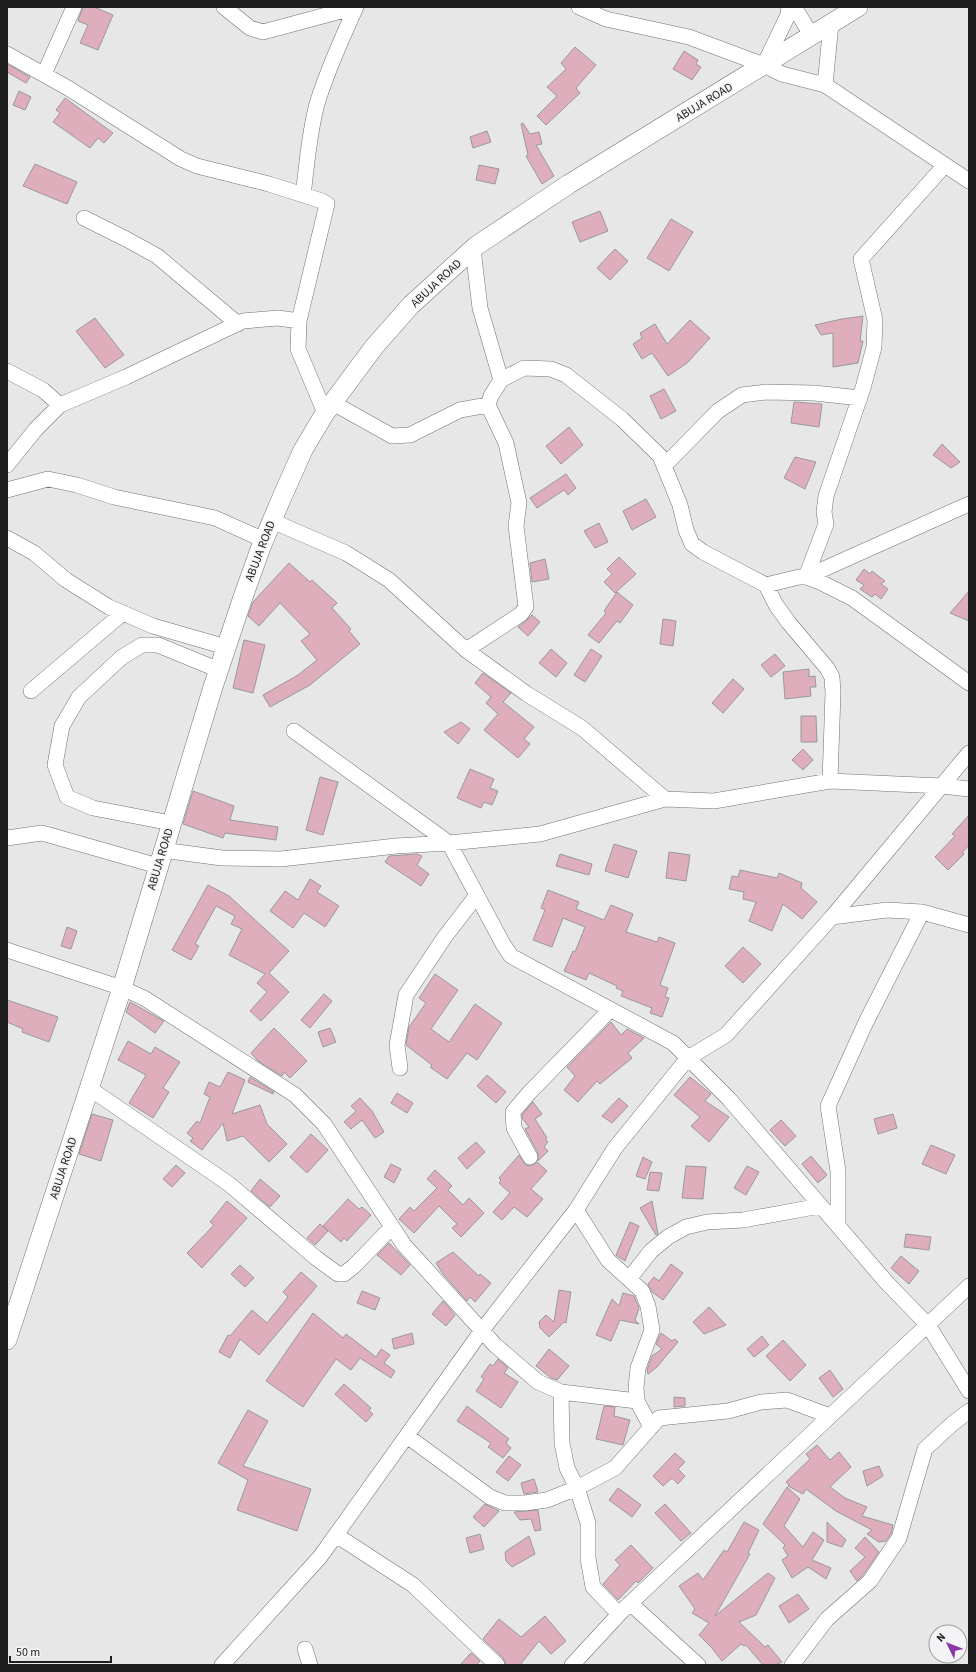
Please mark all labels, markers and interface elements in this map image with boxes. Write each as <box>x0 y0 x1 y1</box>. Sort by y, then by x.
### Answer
street label: ABUJA ROAD <box>672 79 736 126</box>
street label: ABUJA ROAD <box>407 255 466 311</box>
street label: ABUJA ROAD <box>241 518 280 584</box>
street label: ABUJA ROAD <box>143 826 178 892</box>
street label: ABUJA ROAD <box>46 1135 81 1201</box>
north arrow <box>928 1624 968 1664</box>
text: N <box>933 1630 949 1645</box>
scale bar <box>10 1638 111 1664</box>
text: 50 m <box>16 1644 40 1661</box>

